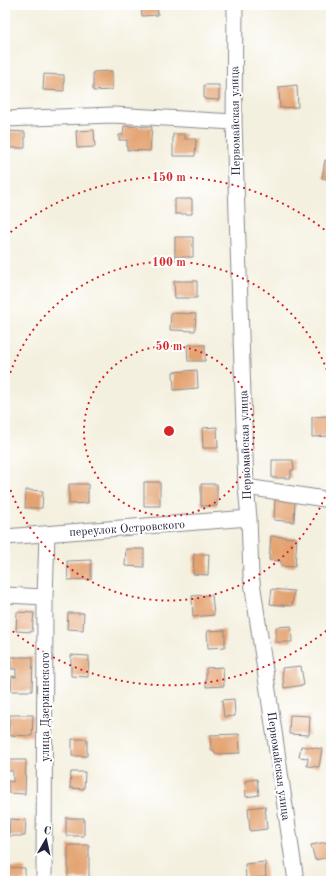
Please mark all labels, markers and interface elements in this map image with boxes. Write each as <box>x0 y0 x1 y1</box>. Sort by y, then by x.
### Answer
street label: Первомайская улица <box>229 66 243 176</box>
text: 150 m <box>152 171 186 184</box>
text: 100 m <box>152 257 186 269</box>
text: 50 m <box>156 340 183 353</box>
street label: Первомайская улица <box>238 390 254 500</box>
centre of rings <box>162 424 176 438</box>
street label: переулок Островского <box>69 519 185 539</box>
street label: улица Дзержинского <box>40 652 52 762</box>
street label: Первомайская улица <box>264 711 292 821</box>
north arrow <box>26 820 66 860</box>
text: С <box>43 826 52 838</box>

